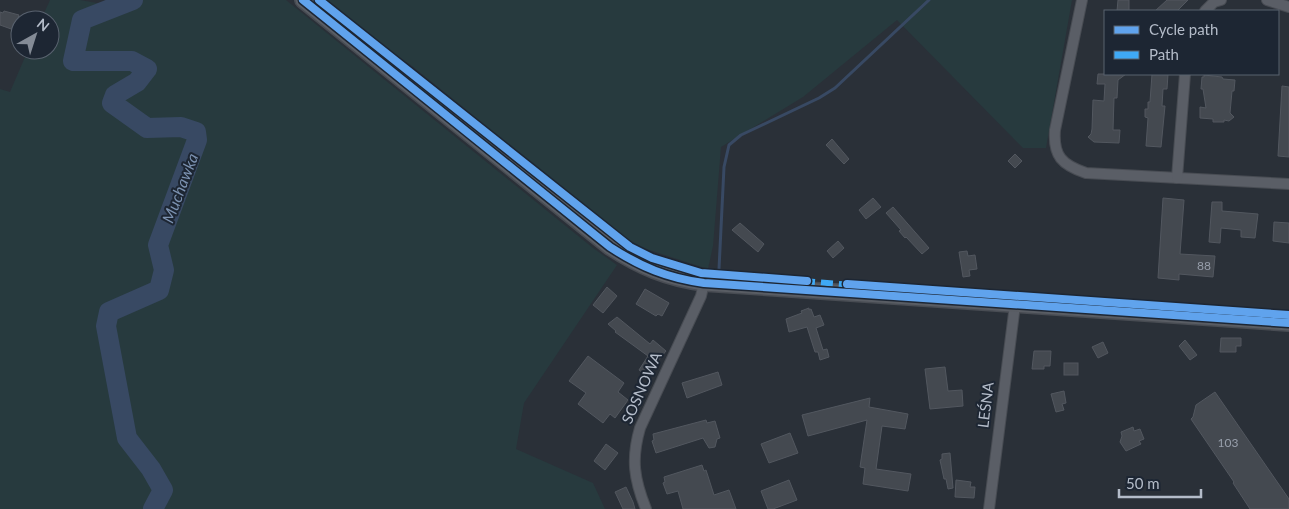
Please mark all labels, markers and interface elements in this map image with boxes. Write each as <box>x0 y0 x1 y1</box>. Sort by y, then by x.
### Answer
north arrow <box>10 10 60 60</box>
legend <box>1104 10 1279 75</box>
text: N <box>34 15 53 35</box>
text: Cycle path <box>1149 20 1218 38</box>
text: Path <box>1149 45 1179 63</box>
water label: Muchawka <box>158 150 201 225</box>
house number: 88 <box>1197 258 1211 273</box>
street label: SOSNOWA <box>617 348 665 426</box>
street label: LEŚNA <box>973 380 997 429</box>
house number: 103 <box>1218 435 1238 450</box>
scale bar <box>1119 466 1202 498</box>
text: 50 m <box>1126 474 1160 492</box>

